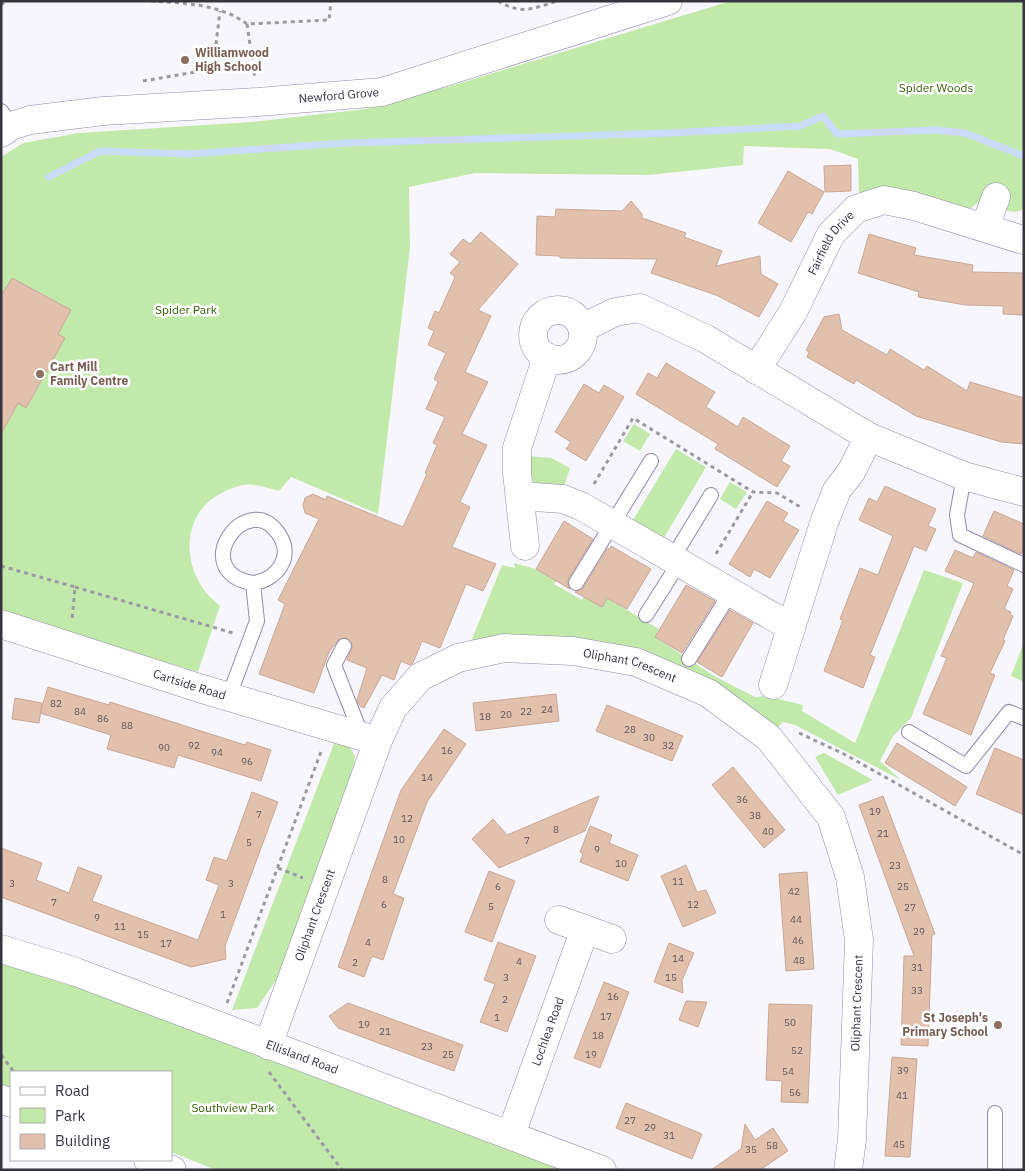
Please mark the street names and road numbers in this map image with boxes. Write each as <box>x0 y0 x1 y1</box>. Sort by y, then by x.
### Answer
street label: Newford Grove <box>298 84 380 106</box>
street label: Fairfield Drive <box>804 207 857 277</box>
street label: Oliphant Crescent <box>582 645 679 685</box>
street label: Cartside Road <box>151 666 228 703</box>
street label: Oliphant Crescent <box>291 867 338 963</box>
street label: Oliphant Crescent <box>847 954 866 1052</box>
street label: Lochlea Road <box>528 995 567 1068</box>
street label: Ellisland Road <box>264 1036 341 1077</box>

